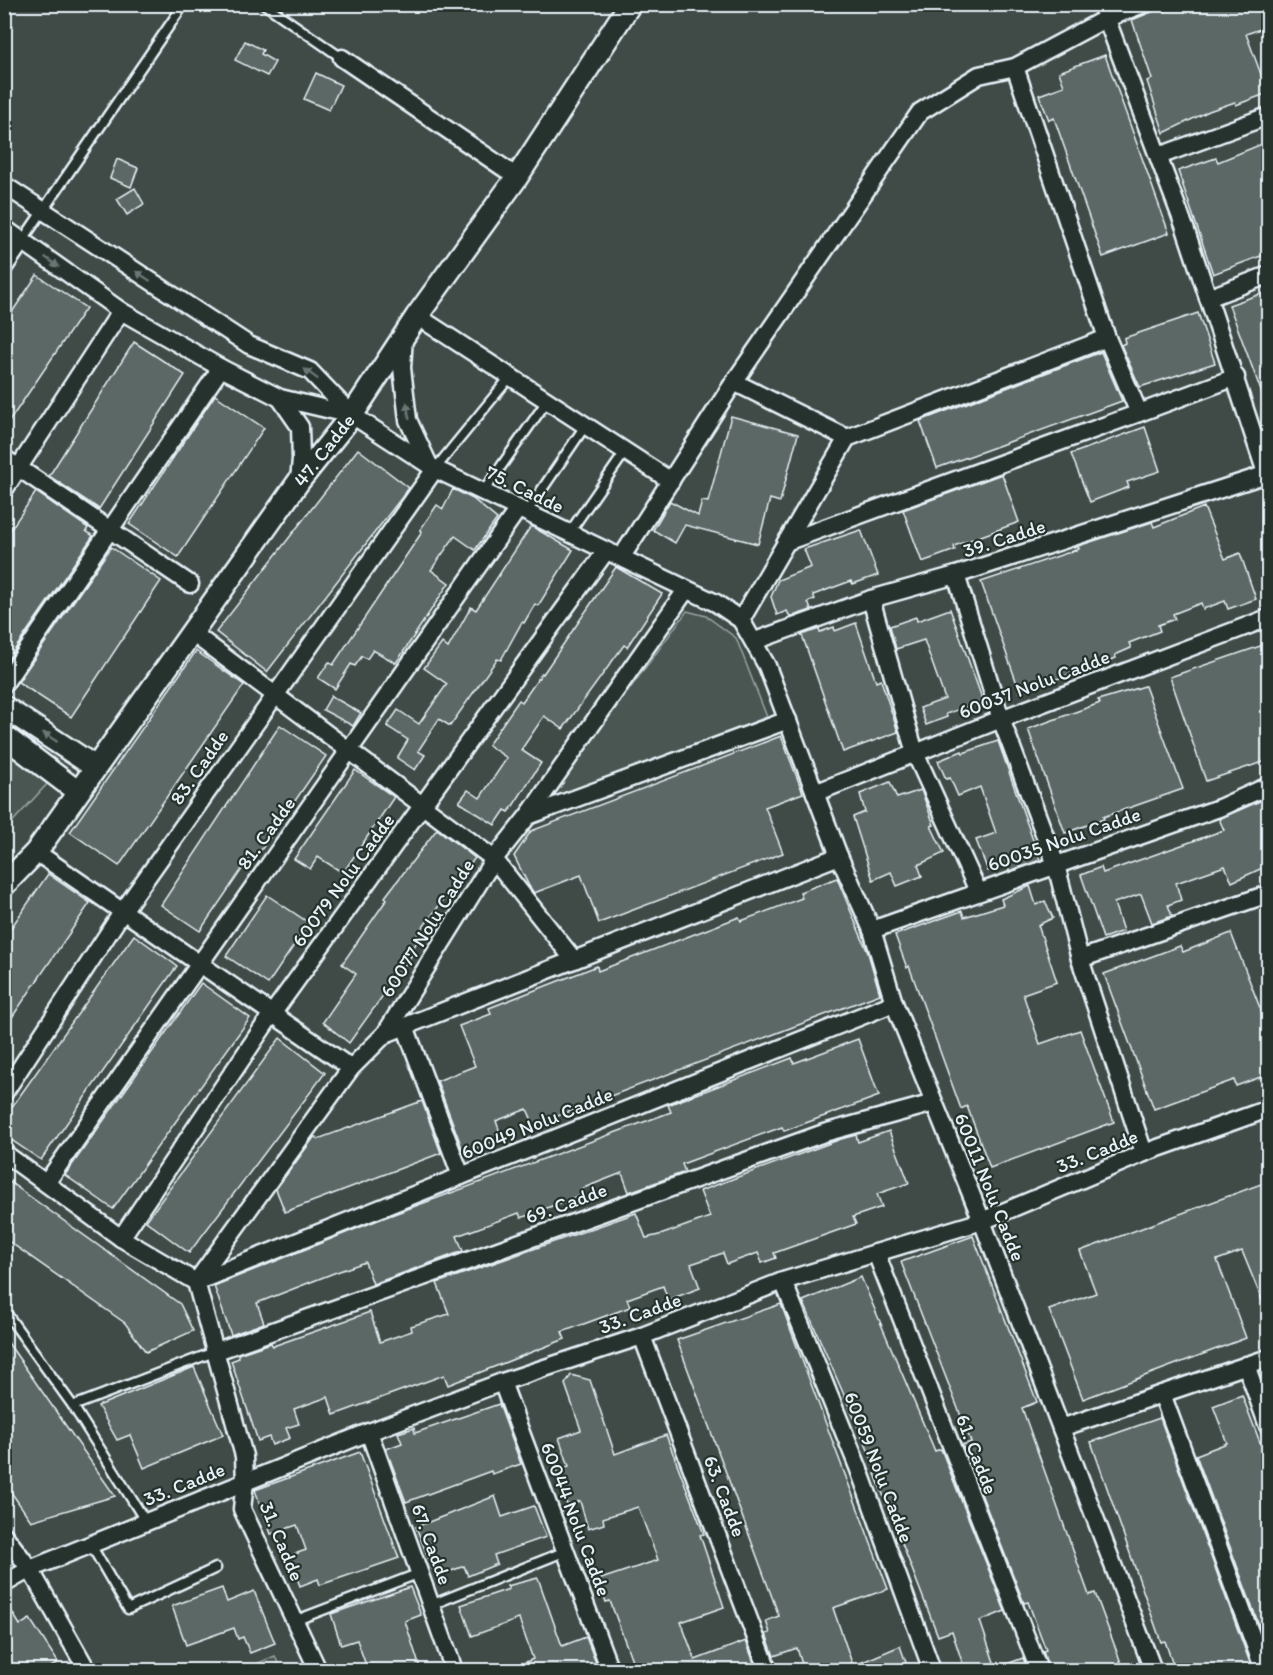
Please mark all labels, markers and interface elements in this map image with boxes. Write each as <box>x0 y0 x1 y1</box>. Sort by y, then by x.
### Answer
one-way arrow <box>44 256 60 268</box>
one-way arrow <box>136 270 152 282</box>
one-way arrow <box>303 368 319 380</box>
one-way arrow <box>403 402 412 421</box>
street label: 47. Cadde <box>288 409 360 491</box>
street label: 75. Cadde <box>482 460 568 518</box>
street label: 39. Cadde <box>960 513 1048 563</box>
street label: 60037 Nolu Cadde <box>955 644 1113 724</box>
street label: 83. Cadde <box>165 725 233 809</box>
one-way arrow <box>42 732 58 743</box>
street label: 81. Cadde <box>232 792 300 874</box>
street label: 60035 Nolu Cadde <box>984 802 1144 876</box>
street label: 60079 Nolu Cadde <box>286 809 400 951</box>
street label: 60077 Nolu Cadde <box>375 854 479 1002</box>
street label: 60049 Nolu Cadde <box>458 1082 616 1164</box>
street label: 60011 Nolu Cadde <box>949 1110 1031 1264</box>
street label: 33. Cadde <box>1053 1124 1141 1178</box>
street label: 69. Cadde <box>522 1177 610 1229</box>
street label: 33. Cadde <box>596 1287 684 1339</box>
street label: 60059 Nolu Cadde <box>839 1388 919 1546</box>
street label: 61. Cadde <box>951 1411 1003 1497</box>
street label: 60044 Nolu Cadde <box>536 1439 616 1599</box>
street label: 63. Cadde <box>698 1452 752 1540</box>
street label: 33. Cadde <box>140 1457 228 1511</box>
street label: 31. Cadde <box>255 1498 309 1584</box>
street label: 67. Cadde <box>406 1500 458 1588</box>

